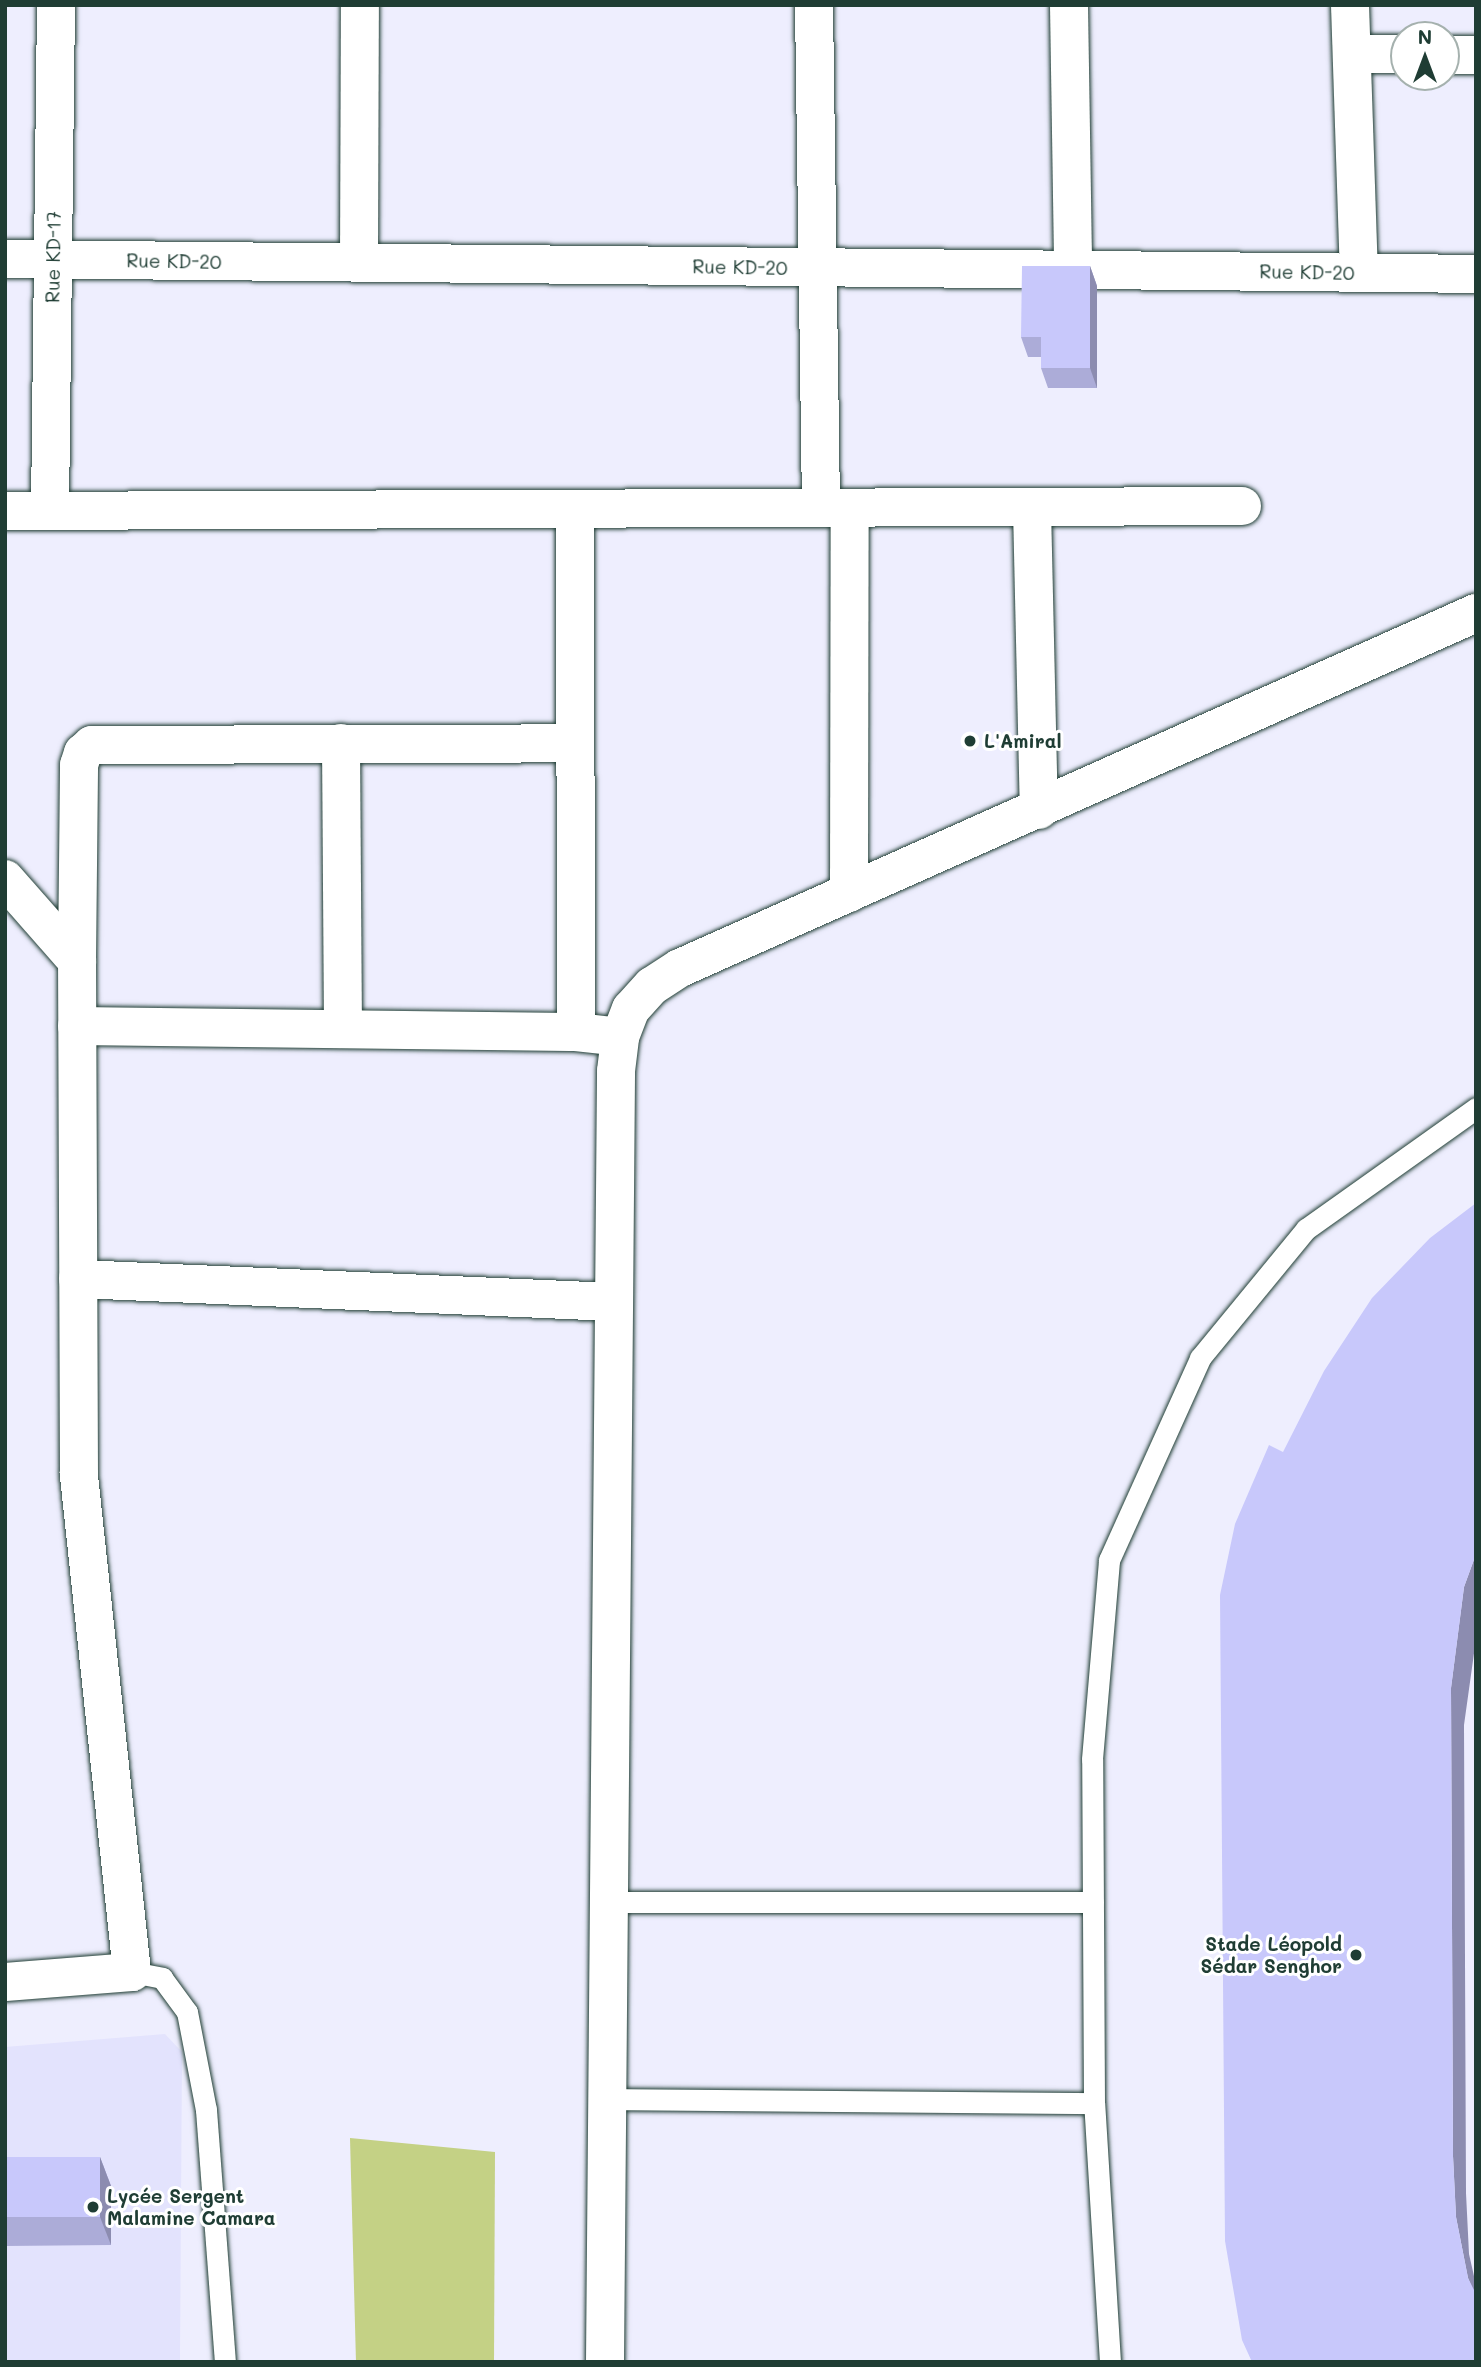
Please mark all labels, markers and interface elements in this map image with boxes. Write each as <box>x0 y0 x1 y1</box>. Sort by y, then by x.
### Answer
north arrow <box>1390 21 1460 91</box>
text: N <box>1418 24 1432 49</box>
street label: Rue KD-17 <box>41 211 65 303</box>
street label: Rue KD-20 <box>126 249 222 273</box>
street label: Rue KD-20 <box>692 255 788 279</box>
street label: Rue KD-20 <box>1259 260 1355 284</box>
place label: L'Amiral <box>984 730 1062 752</box>
marker: L'Amiral <box>962 733 978 749</box>
place label: Stade Léopold Sédar Senghor <box>1200 1933 1342 1977</box>
marker: Stade Léopold Sédar Senghor <box>1348 1947 1364 1963</box>
place label: Lycée Sergent Malamine Camara <box>107 2185 275 2229</box>
marker: Lycée Sergent Malamine Camara <box>85 2199 101 2215</box>

